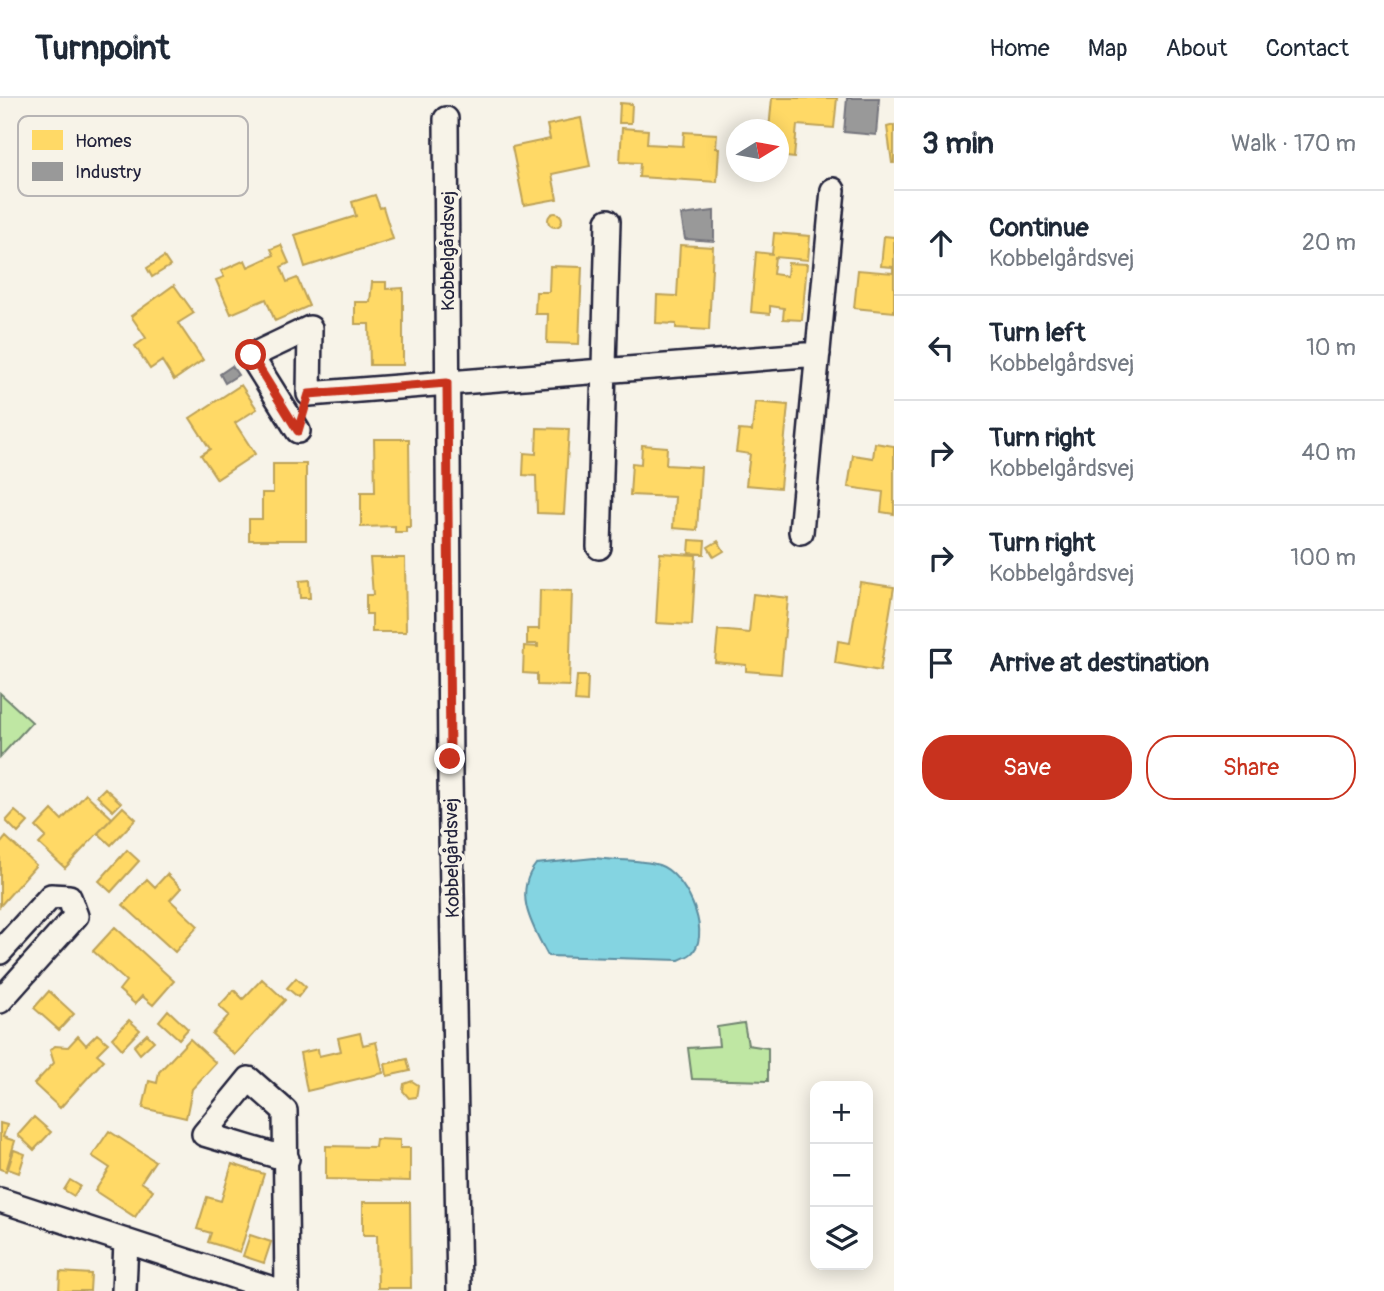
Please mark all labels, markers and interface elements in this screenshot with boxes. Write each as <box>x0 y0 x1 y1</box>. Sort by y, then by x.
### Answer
text: Turnpoint <box>35 28 170 69</box>
text: Home <box>989 34 1050 63</box>
text: Map <box>1088 34 1128 63</box>
text: About <box>1166 34 1228 63</box>
text: Contact <box>1266 34 1349 63</box>
legend <box>18 116 248 196</box>
north arrow <box>726 119 789 182</box>
text: 3 min <box>922 125 994 162</box>
text: Homes <box>75 129 132 153</box>
text: Walk · 170 m <box>1231 129 1356 158</box>
text: Industry <box>75 160 141 184</box>
street label: Kobbelgårdsvej <box>436 191 460 311</box>
text: Continue <box>989 212 1089 244</box>
icon: ahead <box>922 224 960 262</box>
text: 20 m <box>1302 228 1356 257</box>
text: Kobbelgårdsvej <box>989 244 1134 273</box>
text: Turn left <box>989 317 1085 349</box>
icon: left <box>922 329 960 367</box>
text: 10 m <box>1306 333 1356 362</box>
route start <box>235 339 266 370</box>
text: Kobbelgårdsvej <box>989 349 1134 378</box>
text: Turn right <box>989 422 1095 454</box>
icon: right <box>922 434 960 472</box>
text: 40 m <box>1302 438 1356 467</box>
text: Kobbelgårdsvej <box>989 454 1134 483</box>
text: Turn right <box>989 527 1095 559</box>
icon: right <box>922 539 960 577</box>
text: 100 m <box>1290 543 1356 572</box>
text: Kobbelgårdsvej <box>989 559 1134 588</box>
icon: arrive <box>922 644 960 682</box>
text: Arrive at destination <box>989 647 1209 679</box>
button: Save <box>922 735 1132 800</box>
button: Share <box>1146 735 1356 800</box>
route end <box>434 743 465 774</box>
street label: Kobbelgårdsvej <box>439 798 465 918</box>
map controls <box>810 1081 873 1270</box>
button: + <box>810 1081 873 1144</box>
button: − <box>810 1144 873 1207</box>
button: layers <box>810 1207 873 1270</box>

